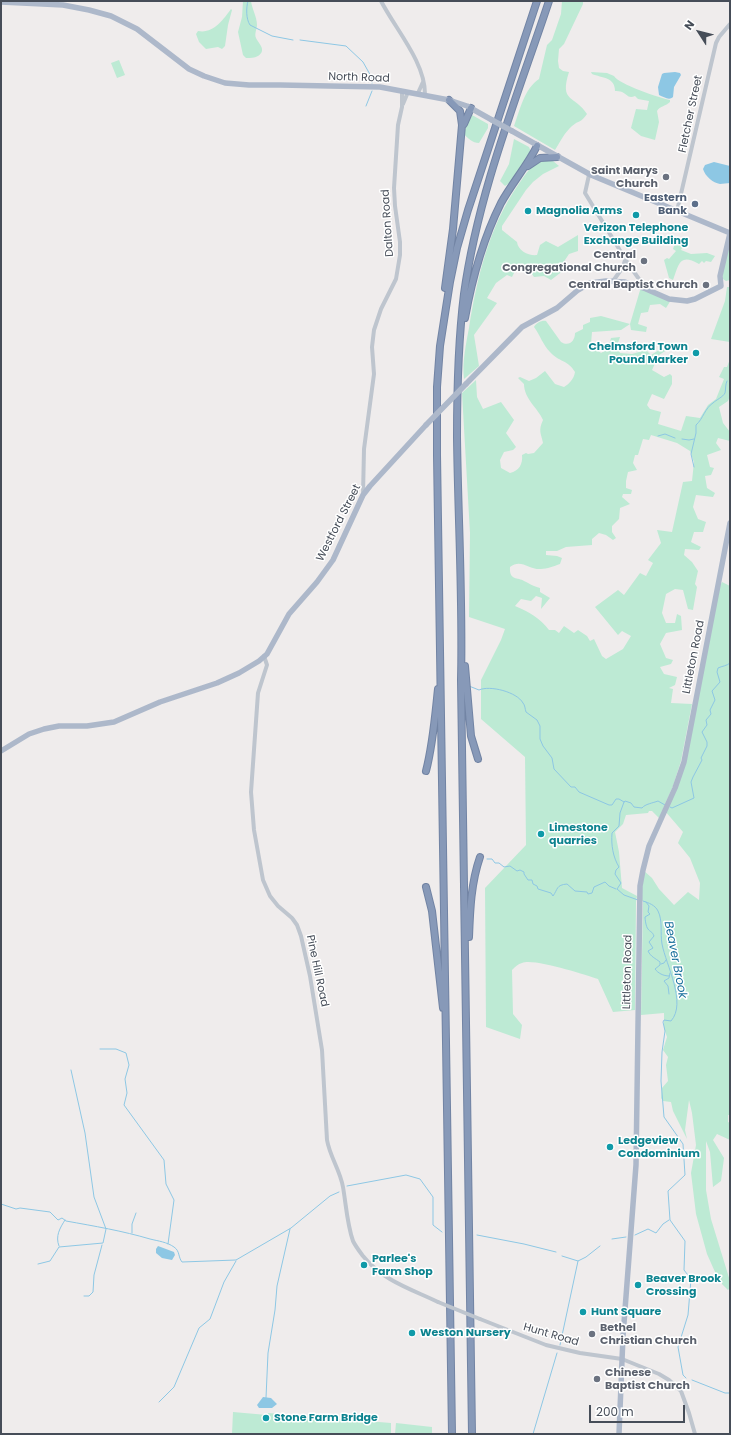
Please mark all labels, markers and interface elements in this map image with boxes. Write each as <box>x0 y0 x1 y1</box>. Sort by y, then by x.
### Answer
north arrow <box>679 12 719 52</box>
text: N <box>680 17 698 33</box>
street label: North Road <box>328 70 390 86</box>
street label: Fletcher Street <box>676 74 706 154</box>
place label: Saint Marys Church <box>591 164 658 190</box>
marker: Saint Marys Church <box>661 172 671 182</box>
street label: Dalton Road <box>379 189 397 257</box>
place label: Eastern Bank <box>644 191 687 217</box>
marker: Eastern Bank <box>690 199 700 209</box>
place label: Magnolia Arms <box>536 204 622 218</box>
marker: Magnolia Arms <box>523 206 533 216</box>
marker: Verizon Telephone Exchange Building <box>631 210 641 220</box>
place label: Verizon Telephone Exchange Building <box>584 221 688 247</box>
place label: Central Congregational Church <box>502 248 636 274</box>
marker: Central Congregational Church <box>639 256 649 266</box>
place label: Central Baptist Church <box>568 278 698 292</box>
marker: Central Baptist Church <box>701 280 711 290</box>
place label: Chelmsford Town Pound Marker <box>588 340 688 366</box>
marker: Chelmsford Town Pound Marker <box>691 348 701 358</box>
street label: Westford Street <box>314 482 364 564</box>
street label: Littleton Road <box>680 619 708 695</box>
place label: Limestone quarries <box>549 821 608 847</box>
marker: Limestone quarries <box>536 829 546 839</box>
water label: Beaver Brook <box>660 920 690 1000</box>
street label: Pine Hill Road <box>303 934 331 1008</box>
street label: Littleton Road <box>621 935 635 1009</box>
place label: Ledgeview Condominium <box>618 1134 700 1160</box>
marker: Ledgeview Condominium <box>605 1142 615 1152</box>
place label: Parlee's Farm Shop <box>372 1252 433 1278</box>
marker: Parlee's Farm Shop <box>359 1260 369 1270</box>
place label: Beaver Brook Crossing <box>646 1272 721 1298</box>
marker: Beaver Brook Crossing <box>633 1280 643 1290</box>
place label: Hunt Square <box>591 1305 661 1319</box>
marker: Hunt Square <box>578 1307 588 1317</box>
street label: Hunt Road <box>522 1321 580 1349</box>
place label: Bethel Christian Church <box>600 1321 697 1347</box>
place label: Weston Nursery <box>420 1326 511 1340</box>
marker: Weston Nursery <box>407 1328 417 1338</box>
marker: Bethel Christian Church <box>587 1329 597 1339</box>
place label: Chinese Baptist Church <box>605 1366 690 1392</box>
marker: Chinese Baptist Church <box>592 1374 602 1384</box>
scale bar <box>591 1397 687 1423</box>
text: 200 m <box>596 1403 634 1420</box>
place label: Stone Farm Bridge <box>274 1411 378 1425</box>
marker: Stone Farm Bridge <box>261 1413 271 1423</box>

